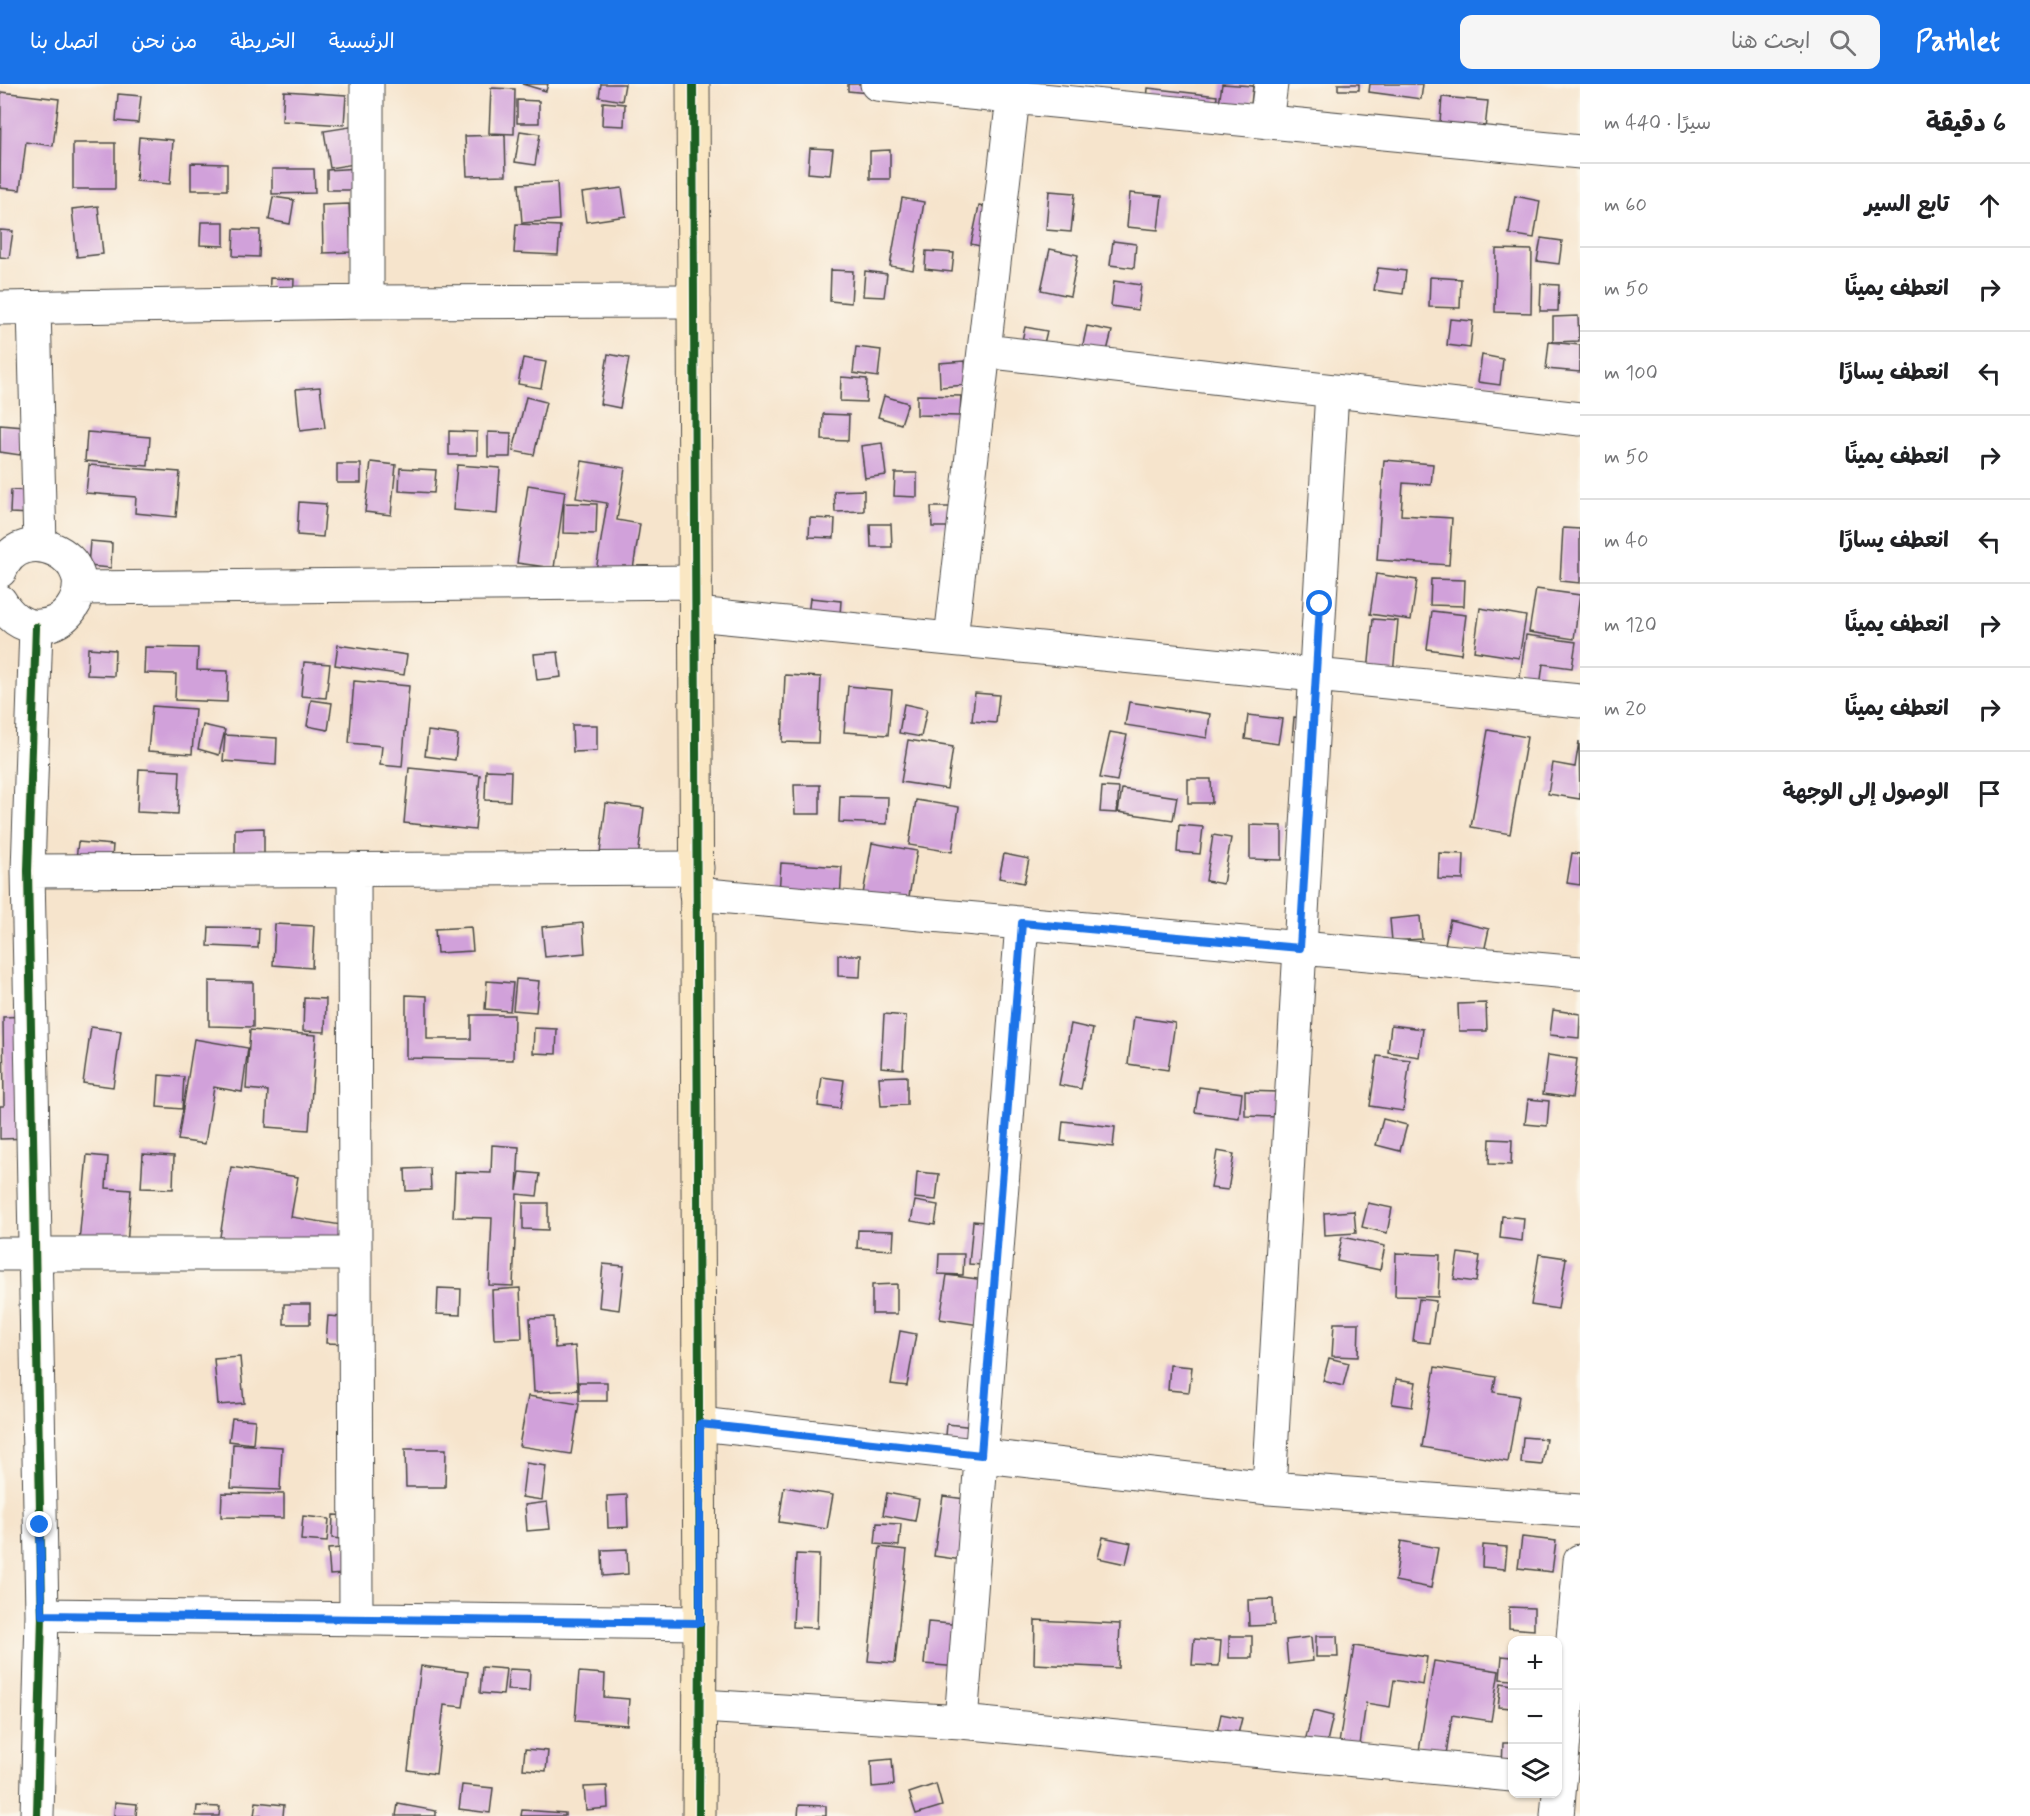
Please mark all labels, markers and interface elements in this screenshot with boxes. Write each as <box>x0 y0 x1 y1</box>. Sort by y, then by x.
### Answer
search box <box>1460 15 1880 69</box>
text: Pathlet <box>1916 24 2000 61</box>
icon: search <box>1826 26 1859 59</box>
text: اتصل بنا <box>30 28 98 56</box>
text: من نحن <box>131 28 197 56</box>
text: الخريطة <box>230 28 296 56</box>
text: الرئيسية <box>329 28 395 56</box>
text: ابحث هنا <box>1731 28 1811 56</box>
text: 6 دقيقة <box>1926 107 2006 141</box>
text: سيرًا · 440 m <box>1604 110 1711 137</box>
icon: ahead <box>1973 189 2006 222</box>
text: تابع السير <box>1865 191 1949 219</box>
text: 60 m <box>1604 192 1647 219</box>
icon: right <box>1973 273 2006 306</box>
text: انعطف يمينًا <box>1845 275 1949 303</box>
text: 50 m <box>1604 276 1649 303</box>
icon: left <box>1973 357 2006 390</box>
text: انعطف يسارًا <box>1839 359 1949 387</box>
text: 100 m <box>1604 360 1658 387</box>
icon: right <box>1973 441 2006 474</box>
text: انعطف يمينًا <box>1845 443 1949 471</box>
text: 50 m <box>1604 444 1649 471</box>
icon: left <box>1973 525 2006 558</box>
text: انعطف يسارًا <box>1839 527 1949 555</box>
text: 40 m <box>1604 528 1648 555</box>
route start <box>1306 590 1332 616</box>
icon: right <box>1973 609 2006 642</box>
text: انعطف يمينًا <box>1845 611 1949 639</box>
text: 120 m <box>1604 612 1657 639</box>
icon: right <box>1973 693 2006 726</box>
text: انعطف يمينًا <box>1845 695 1949 723</box>
text: 20 m <box>1604 696 1647 723</box>
icon: arrive <box>1973 777 2006 810</box>
text: الوصول إلى الوجهة <box>1782 779 1949 807</box>
route end <box>26 1511 52 1537</box>
map controls <box>1508 1636 1562 1798</box>
button: + <box>1508 1636 1562 1690</box>
button: − <box>1508 1690 1562 1744</box>
button: layers <box>1508 1744 1562 1798</box>

